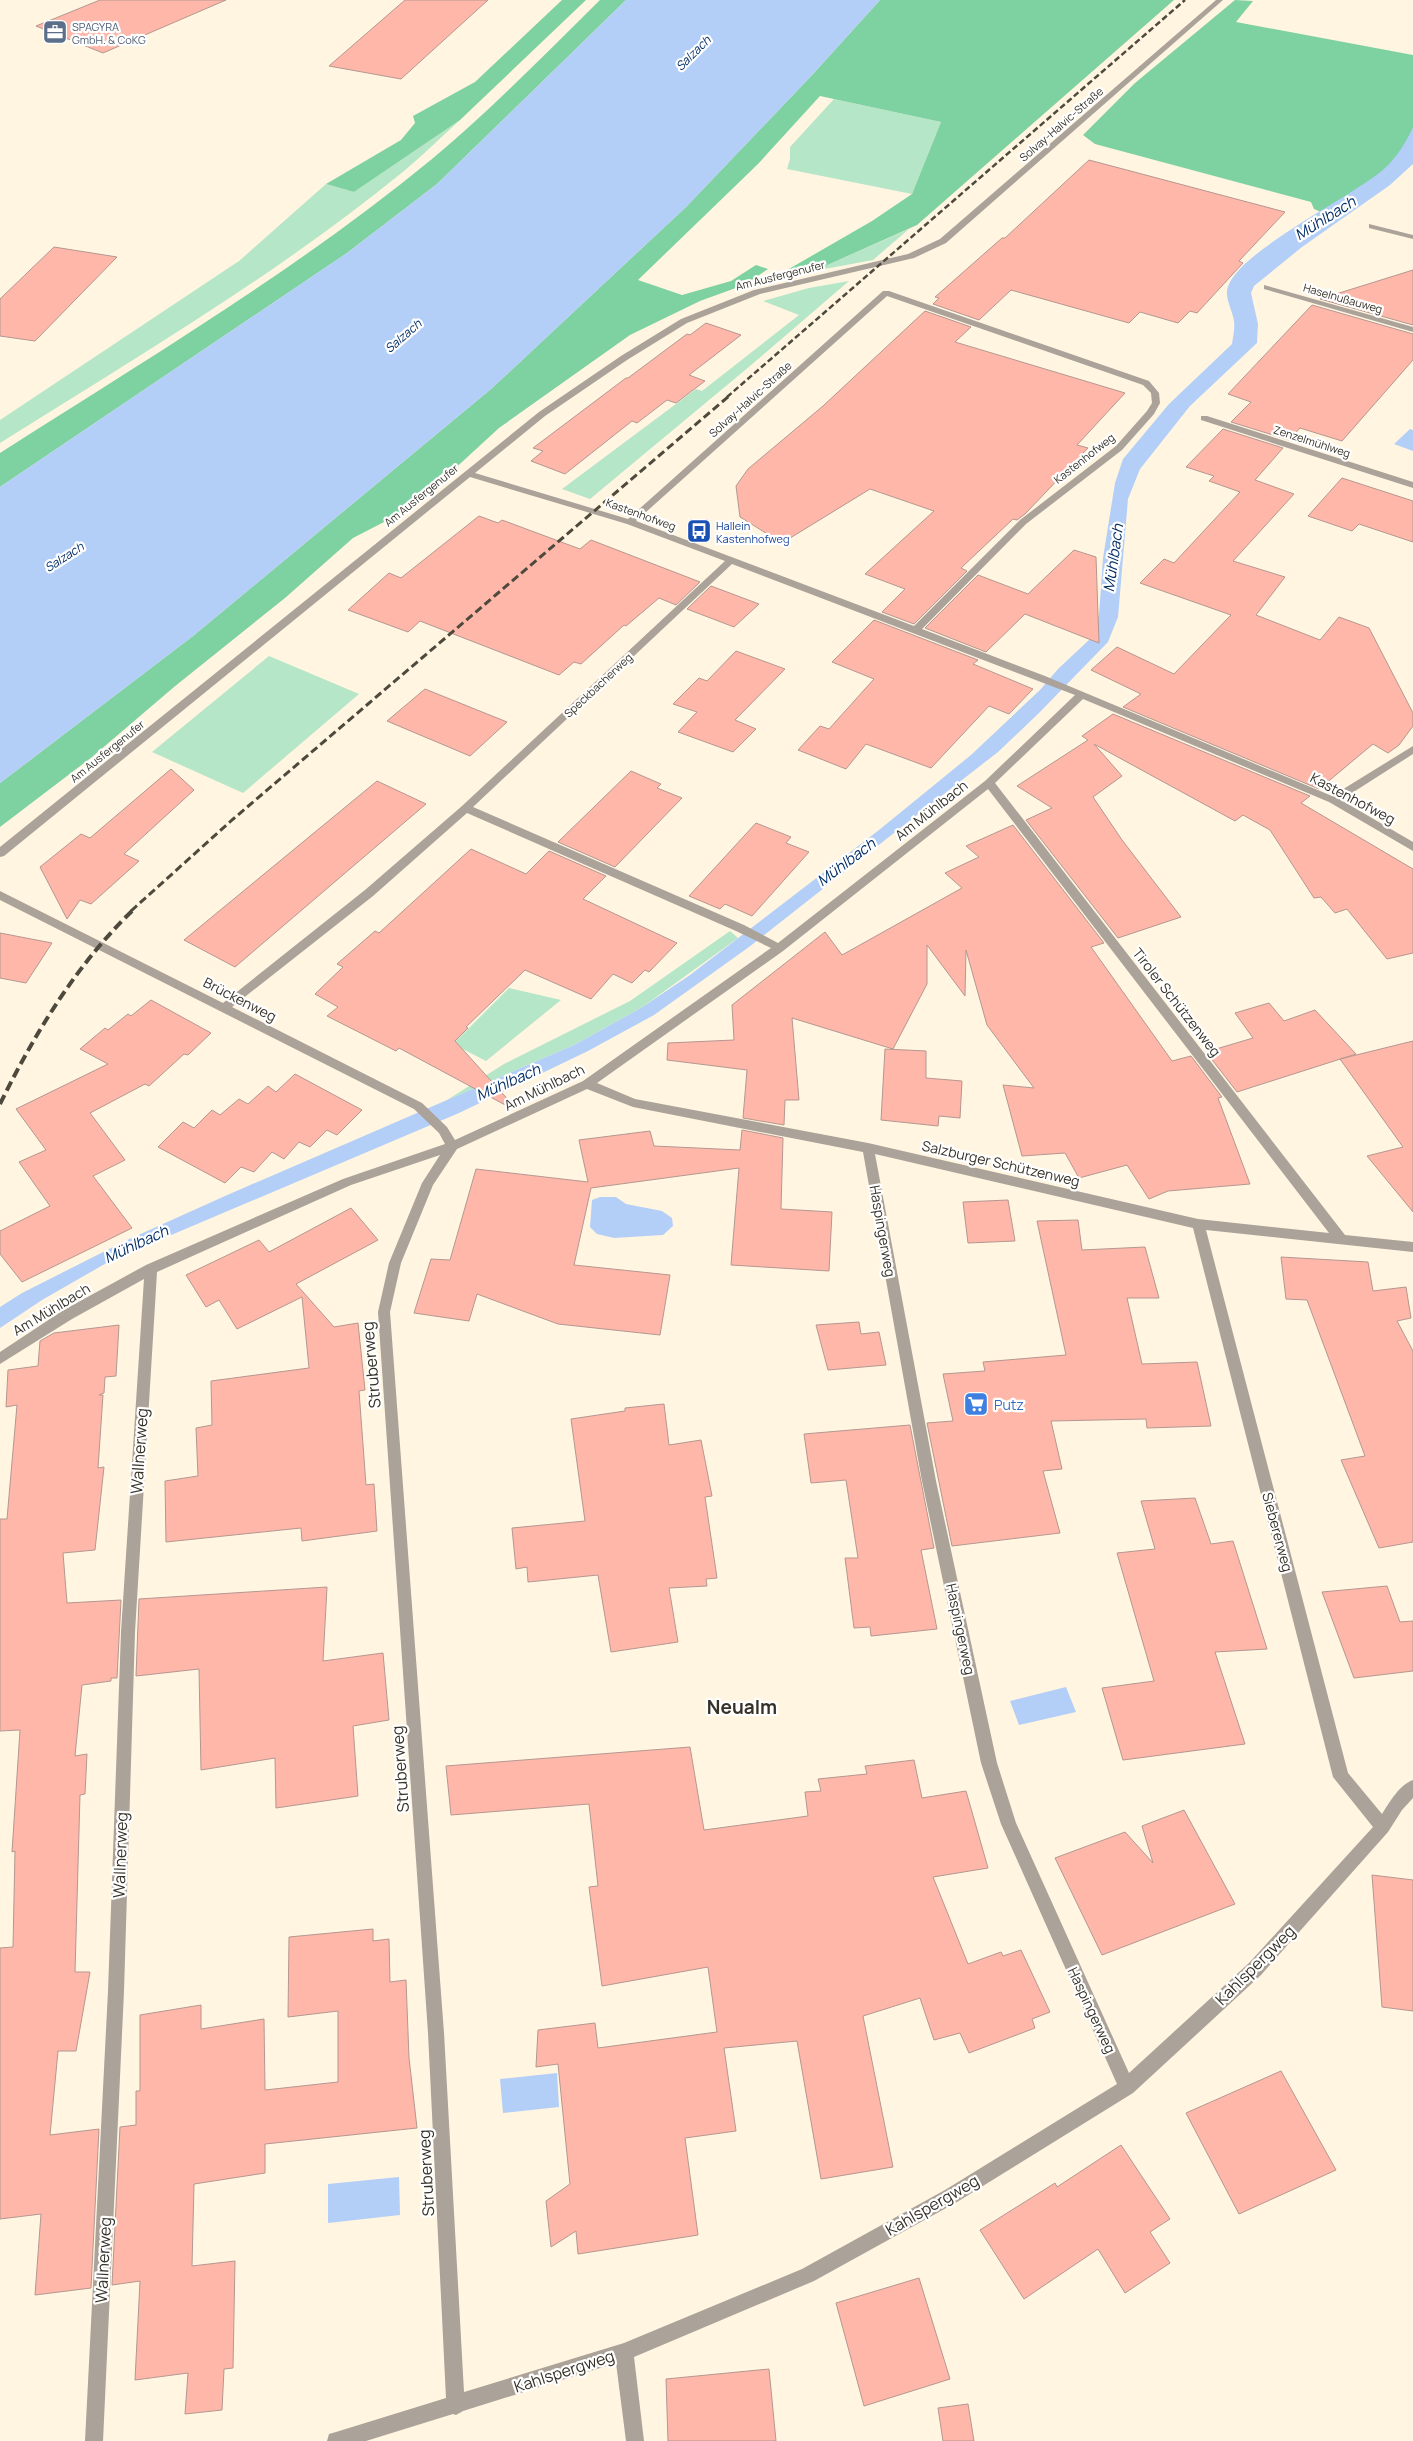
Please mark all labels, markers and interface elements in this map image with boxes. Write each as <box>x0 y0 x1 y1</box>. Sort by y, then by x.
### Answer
office icon: SPAGYRA GmbH. & CoKG <box>42 19 68 45</box>
place label: SPAGYRA GmbH. & CoKG <box>72 19 146 47</box>
water label: Salzach <box>672 31 715 74</box>
street label: Solvay-Halvic-Straße <box>1016 83 1107 165</box>
water label: Mühlbach <box>1290 190 1360 245</box>
street label: Am Ausfergenufer <box>734 257 826 293</box>
street label: Haselnußauweg <box>1302 280 1384 316</box>
water label: Salzach <box>381 315 426 357</box>
street label: Solvay-Halvic-Straße <box>705 357 795 440</box>
street label: Zenzelmühlweg <box>1272 421 1352 461</box>
street label: Kastenhofweg <box>1050 429 1118 487</box>
street label: Am Ausfergenufer <box>381 460 461 530</box>
street label: Kastenhofweg <box>604 494 678 534</box>
bus stop icon: Hallein Kastenhofweg <box>686 518 712 544</box>
place label: Hallein Kastenhofweg <box>716 518 790 546</box>
water label: Mühlbach <box>1098 522 1128 593</box>
water label: Salzach <box>41 538 88 576</box>
street label: Speckbacherweg <box>561 649 635 721</box>
street label: Am Ausfergenufer <box>67 716 147 786</box>
street label: Kastenhofweg <box>1307 768 1399 828</box>
street label: Am Mühlbach <box>891 776 971 844</box>
water label: Mühlbach <box>812 832 880 891</box>
street label: Tiroler Schützenweg <box>1129 944 1225 1060</box>
street label: Brückenweg <box>200 972 280 1026</box>
water label: Mühlbach <box>473 1058 544 1105</box>
street label: Am Mühlbach <box>501 1059 587 1115</box>
street label: Salzburger Schützenweg <box>920 1136 1082 1190</box>
street label: Haspingerweg <box>866 1184 900 1278</box>
water label: Mühlbach <box>101 1220 172 1268</box>
street label: Am Mühlbach <box>9 1278 93 1340</box>
street label: Struberweg <box>356 1321 386 1409</box>
supermarket icon: Putz <box>963 1391 989 1417</box>
place label: Putz <box>994 1395 1024 1414</box>
street label: Wallnerweg <box>125 1407 153 1495</box>
street label: Siebererweg <box>1258 1490 1298 1574</box>
street label: Haspingerweg <box>942 1582 980 1676</box>
district label: Neualm <box>707 1694 777 1720</box>
street label: Struberweg <box>386 1725 414 1813</box>
street label: Wallnerweg <box>108 1812 132 1898</box>
street label: Kahlspergweg <box>1210 1920 1300 2010</box>
street label: Haspingerweg <box>1064 1964 1120 2056</box>
street label: Struberweg <box>413 2129 439 2217</box>
street label: Kahlspergweg <box>881 2169 983 2241</box>
street label: Wallnerweg <box>90 2216 116 2304</box>
street label: Kahlspergweg <box>511 2344 617 2398</box>

